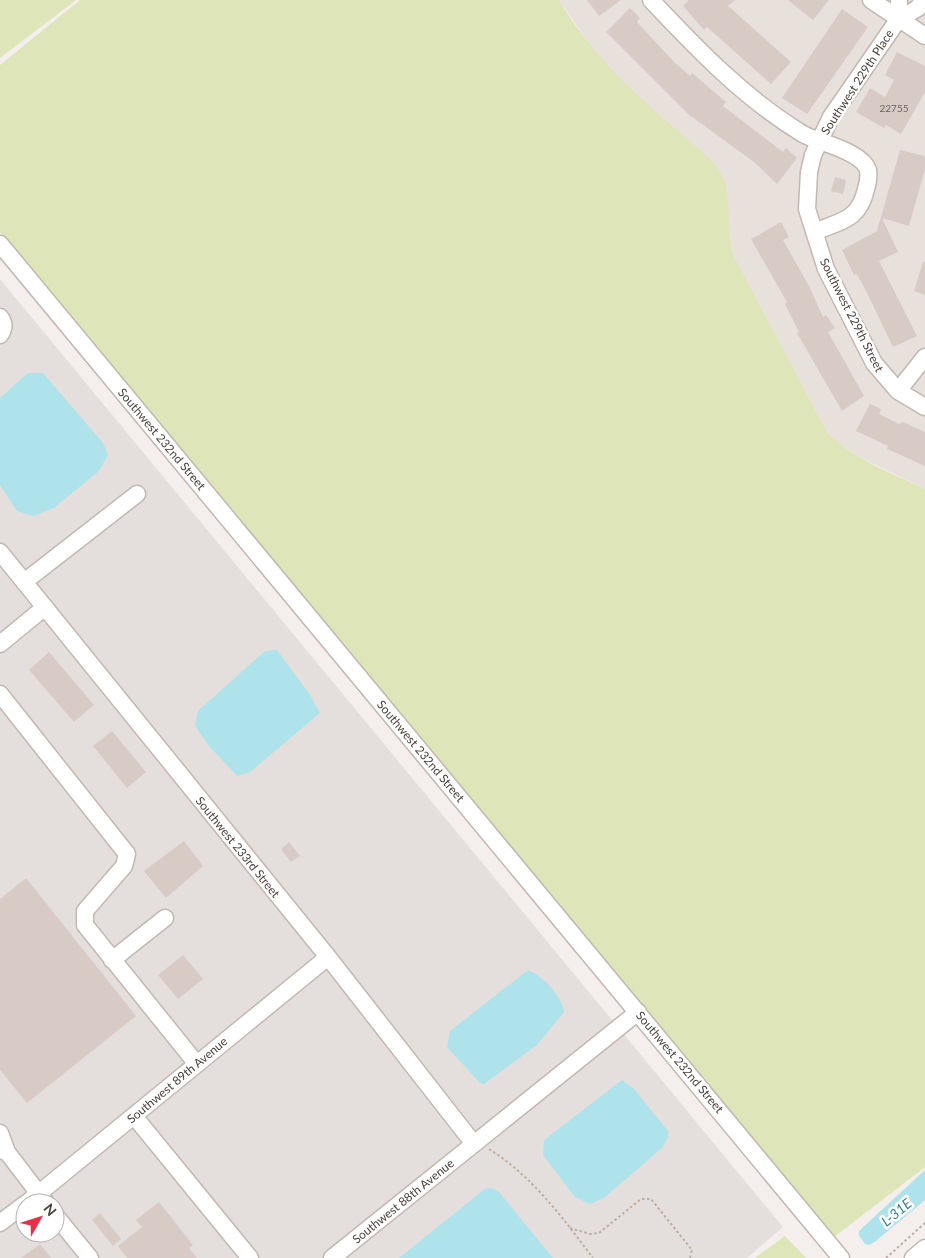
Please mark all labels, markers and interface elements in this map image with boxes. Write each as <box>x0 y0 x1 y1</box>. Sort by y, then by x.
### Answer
street label: Southwest 229th Place <box>817 27 897 137</box>
house number: 22755 <box>879 102 909 114</box>
street label: Southwest 229th Street <box>817 256 888 375</box>
street label: Southwest 232nd Street <box>115 385 209 493</box>
street label: Southwest 232nd Street <box>374 697 468 805</box>
street label: Southwest 233rd Street <box>193 793 284 901</box>
street label: Southwest 232nd Street <box>633 1008 727 1116</box>
street label: Southwest 89th Avenue <box>124 1034 230 1126</box>
street label: Southwest 88th Avenue <box>349 1155 457 1247</box>
north arrow <box>15 1193 65 1243</box>
water label: L-31E <box>877 1194 915 1230</box>
text: N <box>40 1200 60 1219</box>

